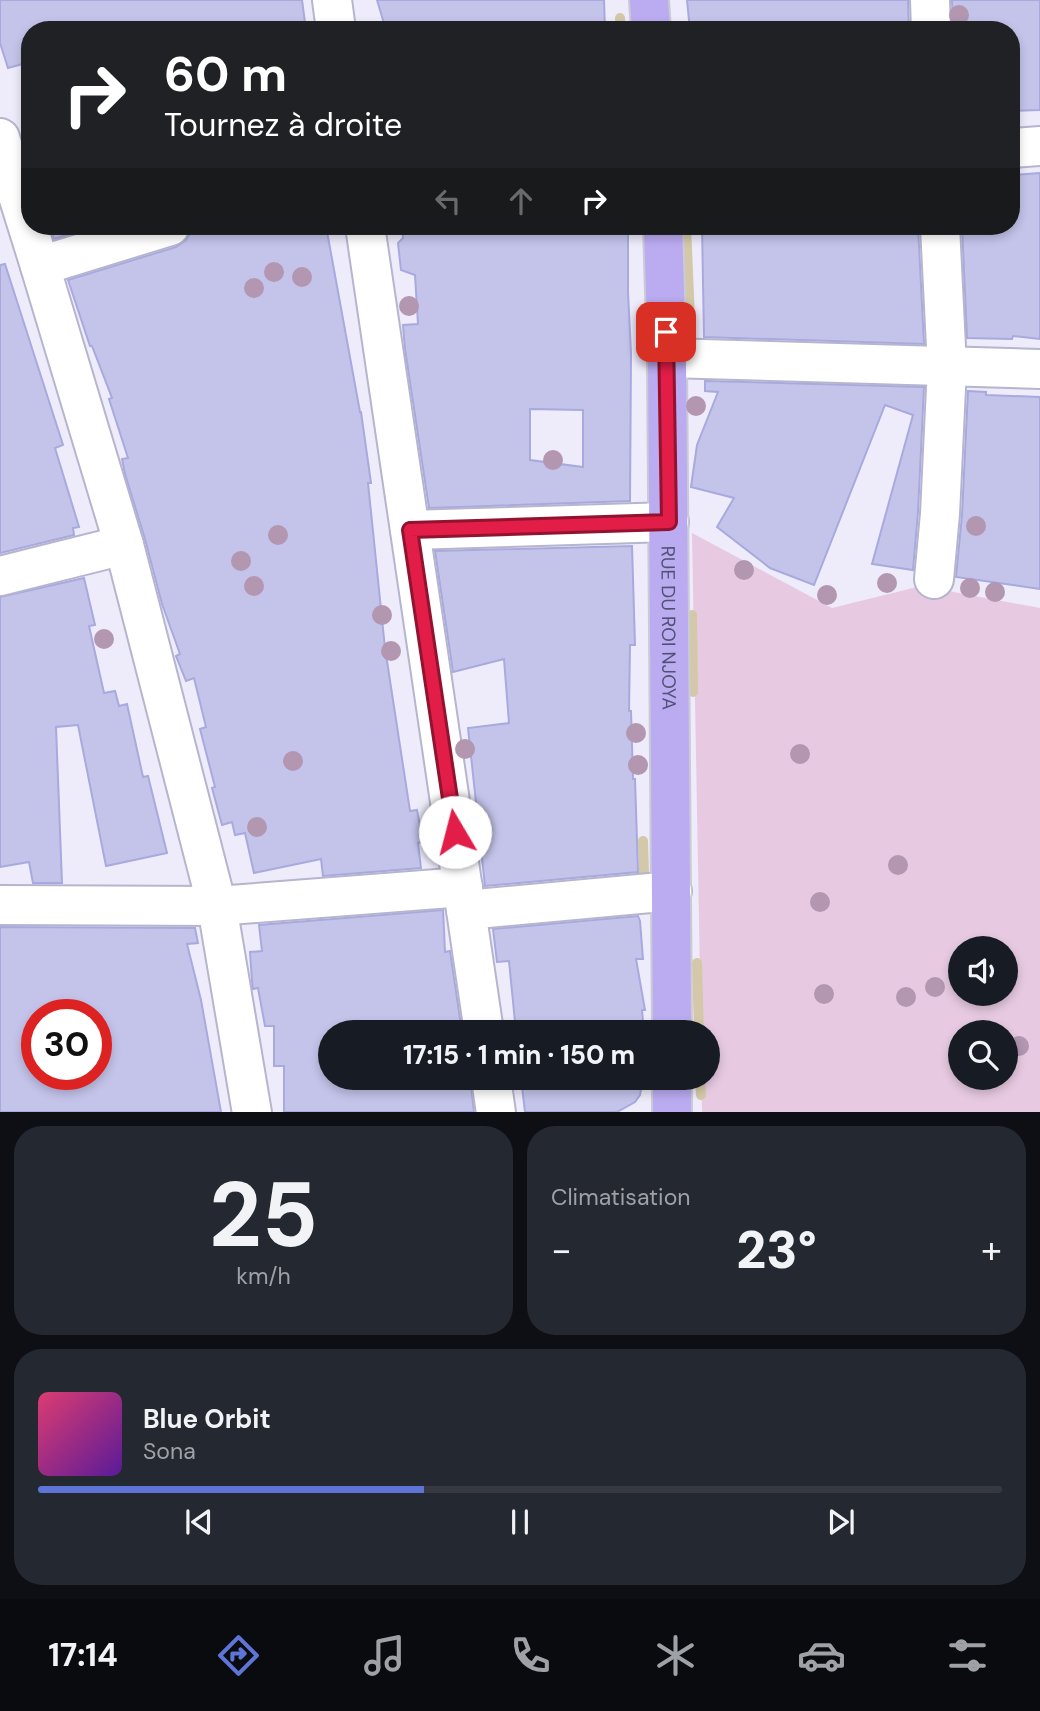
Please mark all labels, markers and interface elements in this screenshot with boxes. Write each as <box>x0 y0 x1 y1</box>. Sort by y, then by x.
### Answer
text: 60 m <box>164 42 287 106</box>
icon: right <box>49 49 140 140</box>
text: Tournez à droite <box>164 104 402 146</box>
icon: left <box>429 182 467 220</box>
icon: ahead <box>502 182 540 220</box>
icon: right <box>575 182 613 220</box>
pin <box>636 302 696 362</box>
icon: arrive <box>647 313 685 351</box>
street label: RUE DU ROI NJOYA <box>655 546 682 711</box>
position arrow <box>418 795 492 869</box>
map controls <box>948 936 1018 1090</box>
button: sound <box>948 936 1018 1006</box>
speed limit sign: 30 <box>21 999 112 1090</box>
button: search <box>948 1020 1018 1090</box>
text: 17:15 · 1 min · 150 m <box>403 1038 635 1072</box>
text: 25 <box>209 1156 318 1274</box>
text: Climatisation <box>551 1182 690 1212</box>
text: 23° <box>736 1216 817 1284</box>
text: − <box>551 1225 572 1275</box>
text: + <box>981 1225 1002 1275</box>
text: km/h <box>236 1261 291 1291</box>
text: Blue Orbit <box>143 1402 271 1436</box>
text: Sona <box>143 1436 196 1466</box>
icon: previous <box>180 1503 218 1541</box>
icon: pause <box>501 1503 539 1541</box>
icon: next <box>822 1503 860 1541</box>
icon: directions <box>214 1631 263 1680</box>
icon: music <box>360 1631 409 1680</box>
icon: phone <box>506 1631 555 1680</box>
icon: climate <box>651 1631 700 1680</box>
icon: car <box>797 1631 846 1680</box>
icon: filters <box>943 1631 992 1680</box>
text: 17:14 <box>48 1634 118 1676</box>

